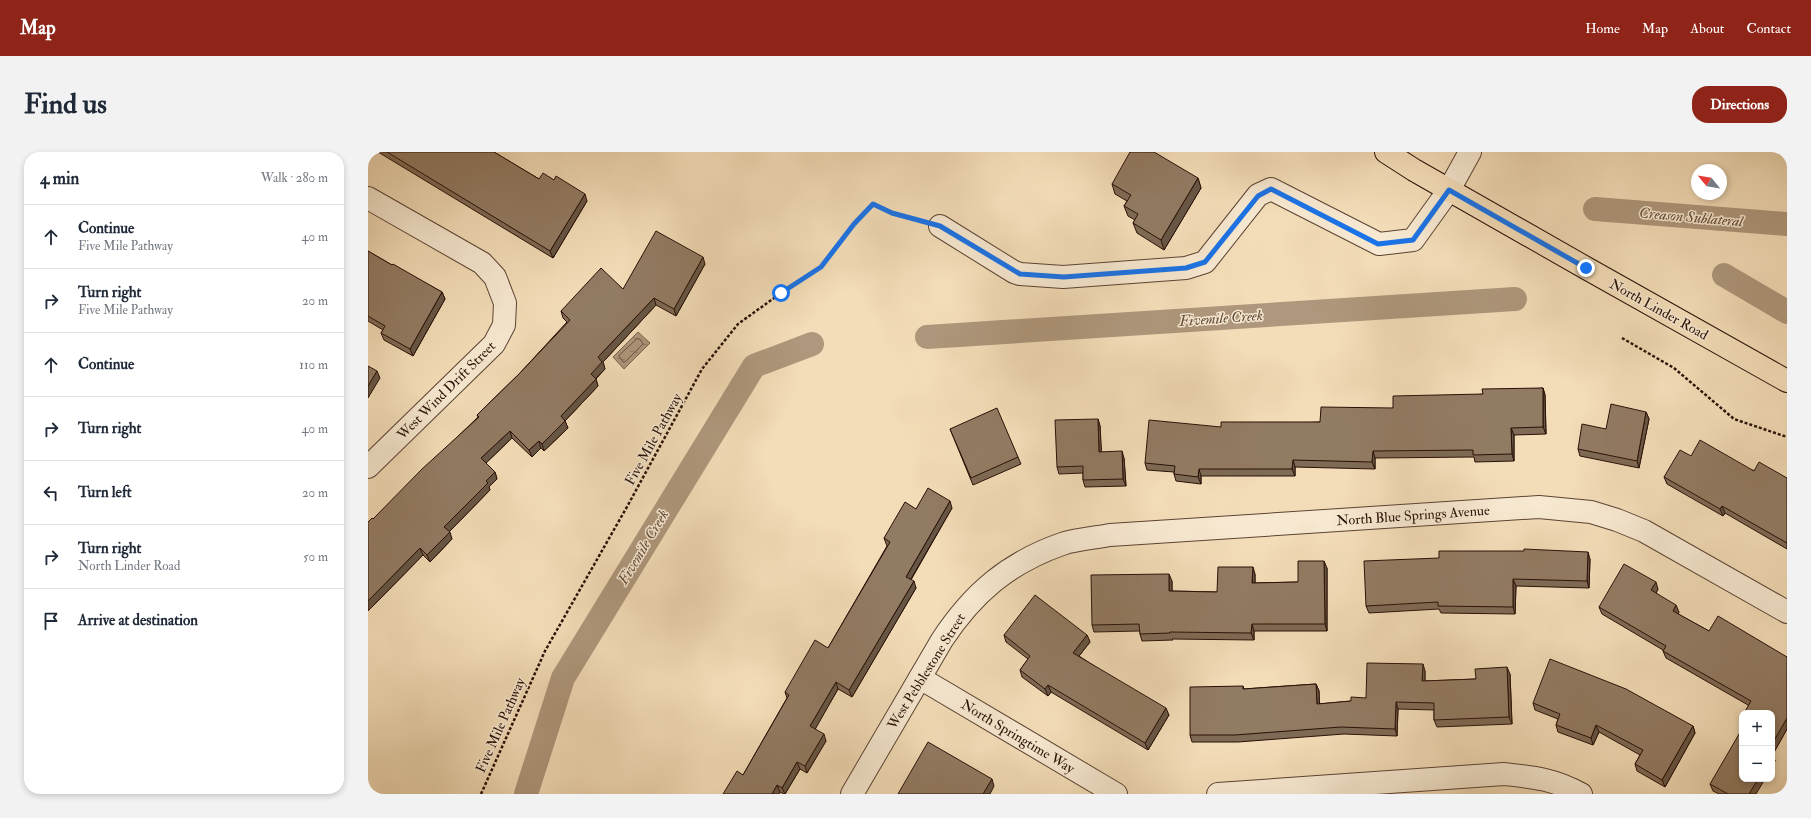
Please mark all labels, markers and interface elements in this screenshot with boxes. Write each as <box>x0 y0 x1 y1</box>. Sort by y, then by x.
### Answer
text: Map <box>20 16 56 40</box>
text: Home <box>1585 20 1620 37</box>
text: Map <box>1642 20 1668 37</box>
text: About <box>1690 20 1724 37</box>
text: Contact <box>1746 20 1791 37</box>
button: Directions <box>1692 86 1787 123</box>
text: Find us <box>24 87 107 122</box>
north arrow <box>1691 164 1727 200</box>
text: 4 min <box>40 168 79 189</box>
text: Walk · 280 m <box>261 170 328 186</box>
water label: Creason Sublateral <box>1638 204 1745 232</box>
text: Continue <box>78 219 134 238</box>
icon: ahead <box>40 226 62 248</box>
text: 40 m <box>302 229 328 245</box>
text: Five Mile Pathway <box>78 238 173 254</box>
route end <box>1577 259 1595 277</box>
street label: North Linder Road <box>1606 275 1711 344</box>
text: Turn right <box>78 283 141 302</box>
route start <box>772 284 790 302</box>
icon: right <box>40 290 62 312</box>
text: 20 m <box>302 293 328 309</box>
text: Five Mile Pathway <box>78 302 173 318</box>
water label: Fivemile Creek <box>1177 306 1264 331</box>
street label: West Wind Drift Street <box>393 337 499 444</box>
icon: ahead <box>40 354 62 376</box>
text: Continue <box>78 355 134 374</box>
text: 110 m <box>299 357 328 373</box>
street label: Five Mile Pathway <box>621 390 687 489</box>
icon: right <box>40 418 62 440</box>
text: Turn right <box>78 419 141 438</box>
text: 40 m <box>302 421 328 437</box>
icon: left <box>40 482 62 504</box>
text: Turn left <box>78 483 132 502</box>
text: 20 m <box>302 485 328 501</box>
street label: North Blue Springs Avenue <box>1336 502 1491 530</box>
water label: Fivemile Creek <box>613 506 673 589</box>
text: Turn right <box>78 539 141 558</box>
icon: right <box>40 546 62 568</box>
text: 50 m <box>303 549 328 565</box>
text: North Linder Road <box>78 558 180 574</box>
icon: arrive <box>40 610 62 632</box>
street label: West Pebblestone Street <box>883 610 969 733</box>
text: Arrive at destination <box>78 611 198 630</box>
street label: Five Mile Pathway <box>472 674 530 776</box>
street label: North Springtime Way <box>957 696 1078 778</box>
map controls <box>1739 710 1775 782</box>
button: + <box>1739 710 1775 746</box>
button: − <box>1739 746 1775 782</box>

